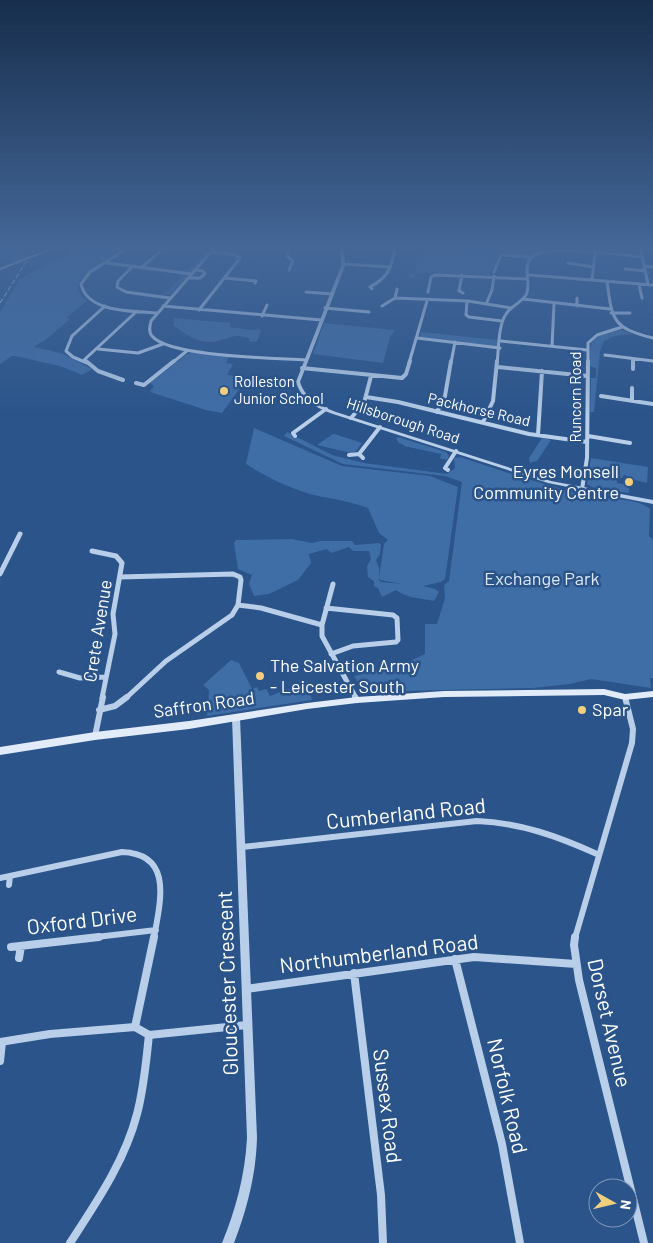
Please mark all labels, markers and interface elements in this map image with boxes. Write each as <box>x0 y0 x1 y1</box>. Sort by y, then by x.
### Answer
street label: Runcorn Road <box>566 352 584 442</box>
place label: Rolleston Junior School <box>234 372 324 407</box>
marker: Rolleston Junior School <box>218 385 230 397</box>
street label: Packhorse Road <box>426 388 532 430</box>
street label: Hillsborough Road <box>344 393 462 447</box>
place label: Eyres Monsell Community Centre <box>473 460 619 503</box>
marker: Eyres Monsell Community Centre <box>623 476 635 488</box>
park label: Exchange Park <box>484 567 600 589</box>
street label: Crete Avenue <box>78 578 116 684</box>
place label: The Salvation Army - Leicester South <box>270 654 419 697</box>
marker: The Salvation Army - Leicester South <box>254 670 266 682</box>
street label: Saffron Road <box>152 686 256 722</box>
place label: Spar <box>592 698 629 720</box>
marker: Spar <box>576 704 588 716</box>
street label: Cumberland Road <box>325 792 487 833</box>
street label: Gloucester Crescent <box>211 890 242 1076</box>
street label: Oxford Drive <box>25 900 138 939</box>
street label: Northumberland Road <box>278 928 480 977</box>
street label: Dorset Avenue <box>583 956 637 1090</box>
street label: Norfolk Road <box>483 1036 534 1156</box>
street label: Sussex Road <box>369 1047 408 1164</box>
north arrow <box>588 1178 638 1228</box>
text: N <box>617 1199 635 1211</box>

